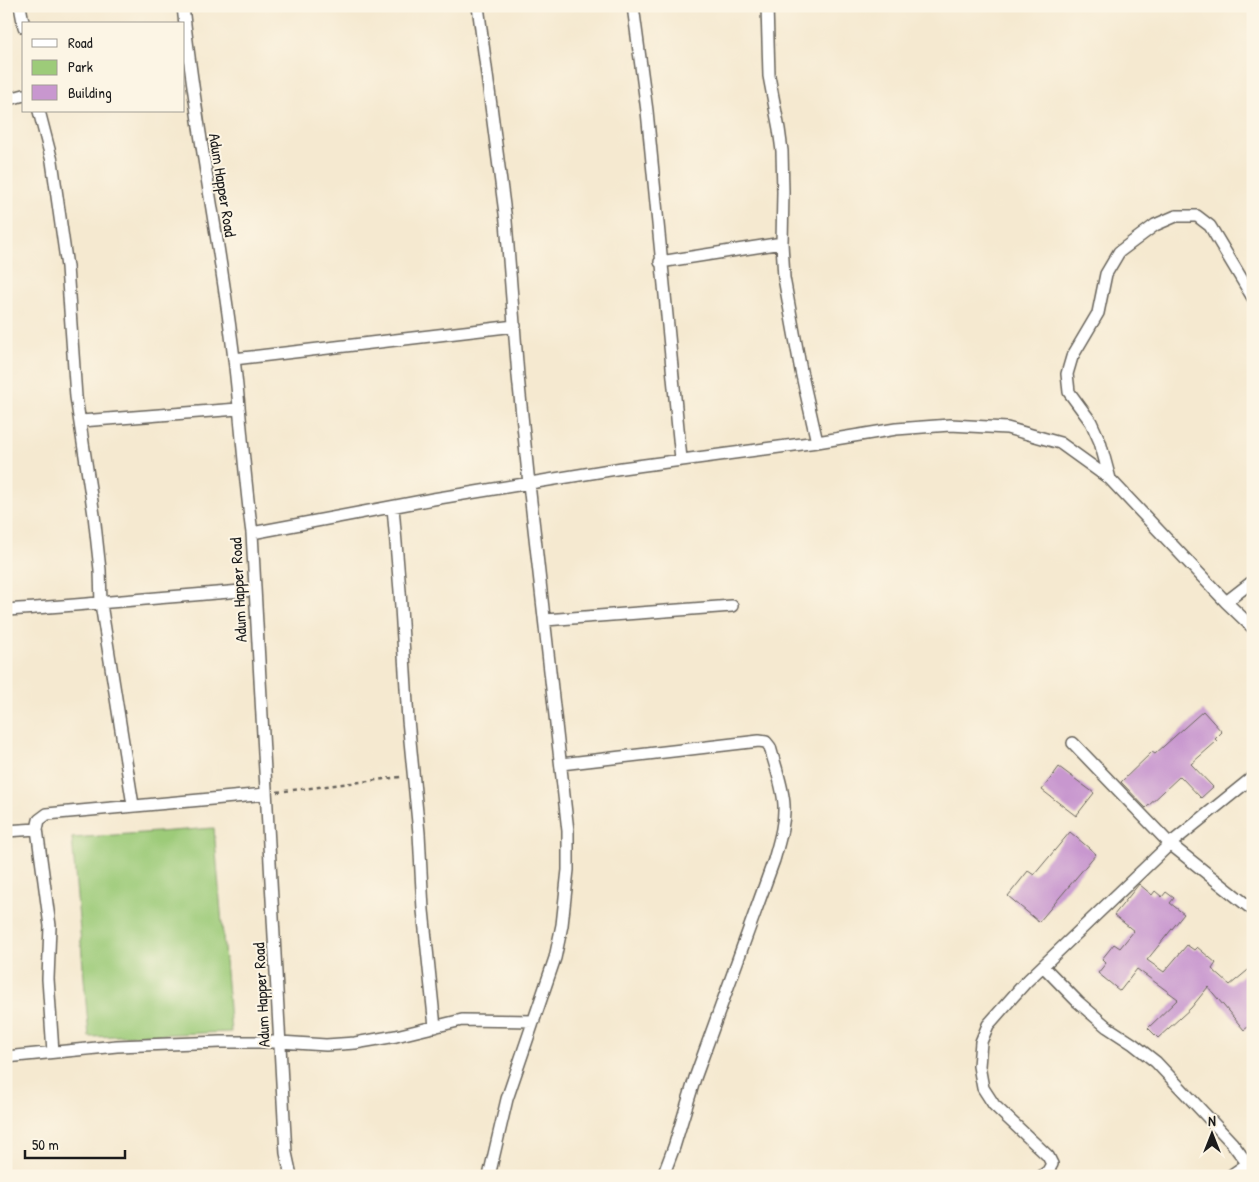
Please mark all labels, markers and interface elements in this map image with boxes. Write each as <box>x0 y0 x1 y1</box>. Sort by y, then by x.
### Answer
legend <box>22 22 185 112</box>
text: Road <box>68 32 93 53</box>
text: Park <box>68 56 93 77</box>
text: Building <box>68 82 112 103</box>
street label: Adum Happer Road <box>204 131 242 239</box>
street label: Adum Happer Road <box>224 537 252 643</box>
street label: Adum Happer Road <box>247 942 275 1048</box>
north arrow <box>1186 1110 1236 1160</box>
text: N <box>1208 1111 1216 1130</box>
scale bar <box>25 1127 125 1159</box>
text: 50 m <box>32 1134 59 1155</box>

